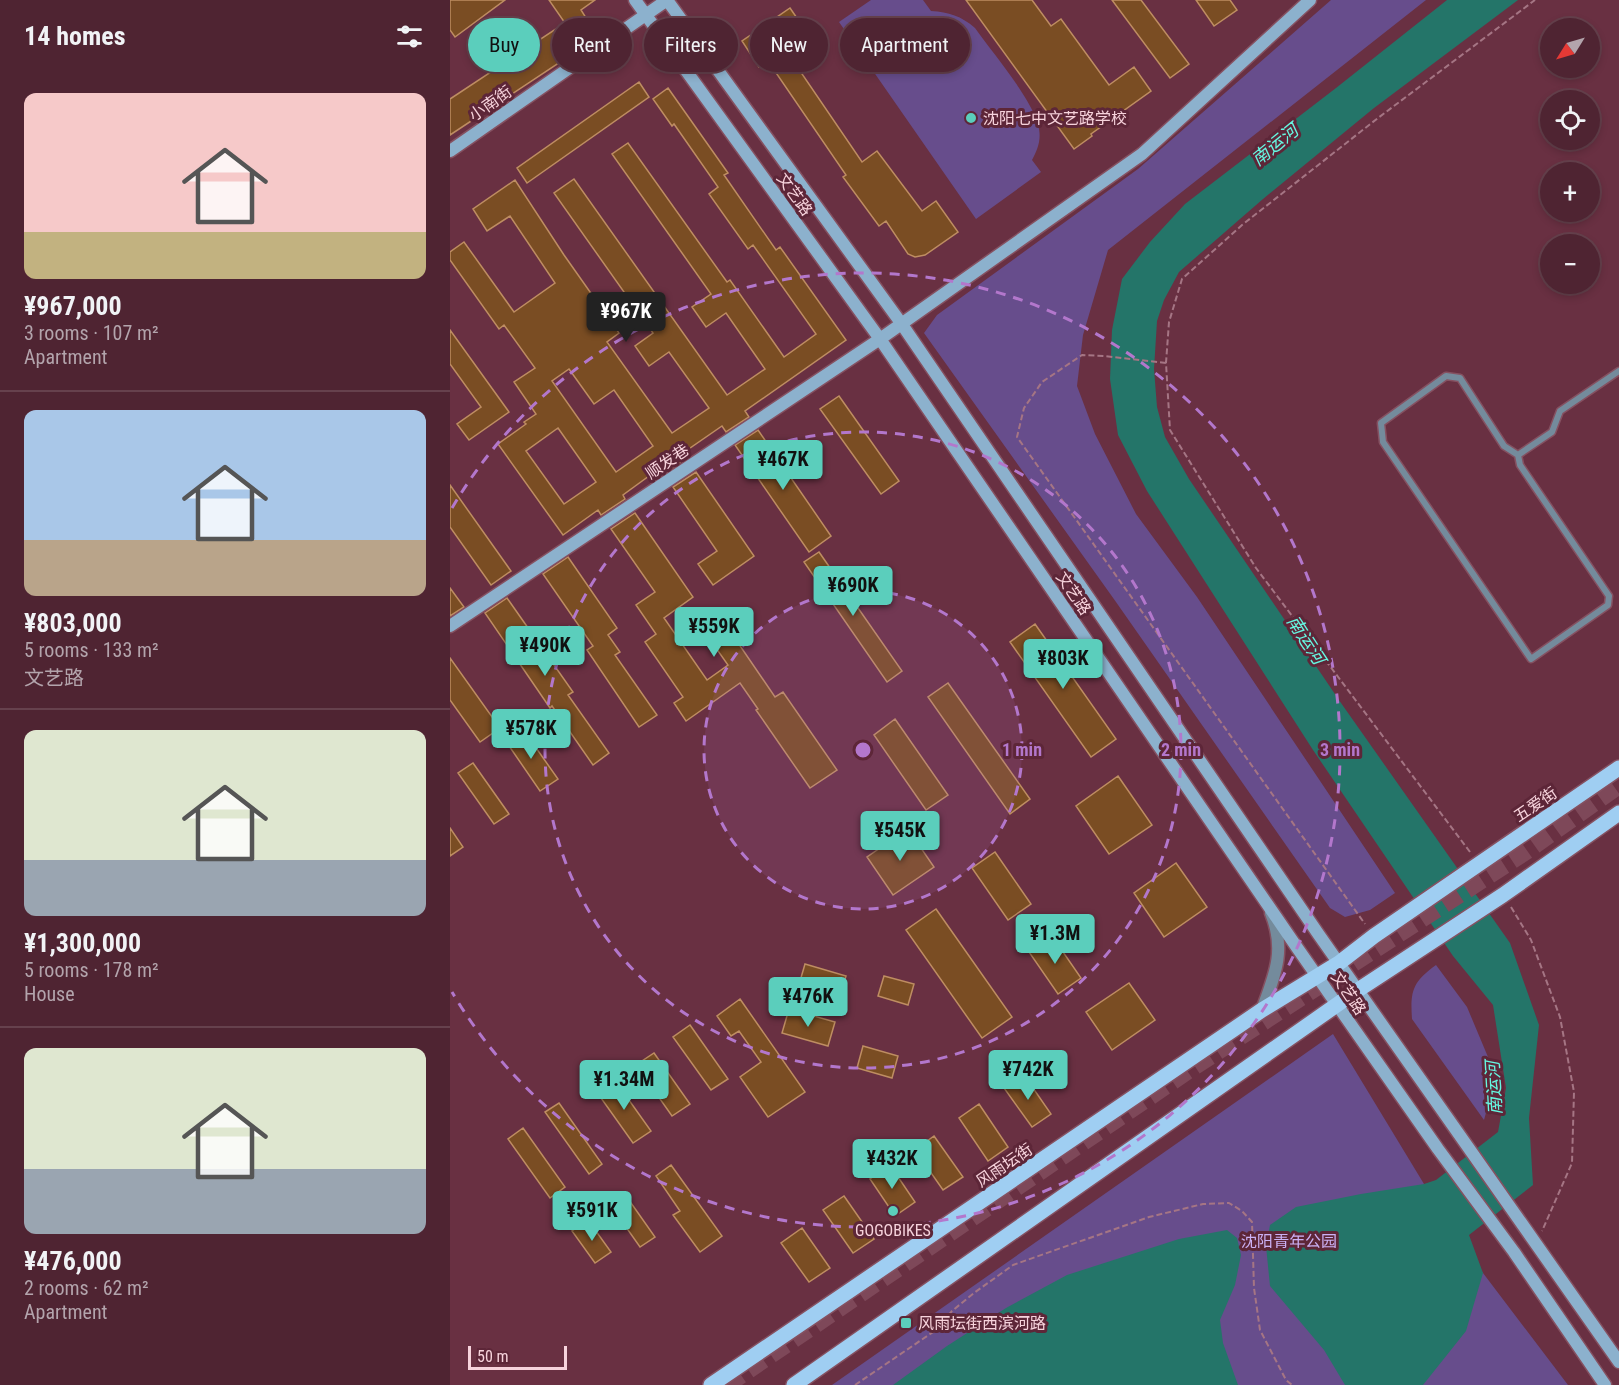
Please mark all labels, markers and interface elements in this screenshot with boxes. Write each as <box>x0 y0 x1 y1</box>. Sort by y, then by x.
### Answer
chip: Buy <box>468 18 540 72</box>
chip: Rent <box>552 18 632 72</box>
chip: Filters <box>644 18 738 72</box>
chip: New <box>750 18 828 72</box>
chip: Apartment <box>840 18 970 72</box>
north arrow <box>1540 18 1600 78</box>
map controls <box>1540 18 1600 294</box>
icon: filters <box>393 20 426 53</box>
text: 14 homes <box>24 21 126 51</box>
street label: 小南街 <box>465 82 515 125</box>
button: locate <box>1540 90 1600 150</box>
place label: 沈阳七中文艺路学校 <box>983 109 1127 128</box>
marker: 沈阳七中文艺路学校 <box>964 111 978 125</box>
water label: 南运河 <box>1247 118 1305 170</box>
icon: home <box>171 132 279 240</box>
button: + <box>1540 162 1600 222</box>
street label: 文艺路 <box>773 169 816 219</box>
button: − <box>1540 234 1600 294</box>
text: ¥967,000 <box>24 291 122 321</box>
pin: ¥967K <box>584 292 668 343</box>
text: ¥967K <box>601 299 651 323</box>
text: 3 rooms · 107 m² <box>24 321 159 345</box>
text: Apartment <box>24 345 108 369</box>
street label: 顺发巷 <box>642 440 692 483</box>
pin: ¥467K <box>741 440 825 491</box>
text: ¥467K <box>758 447 808 471</box>
icon: home <box>171 449 279 557</box>
pin: ¥690K <box>811 566 895 617</box>
street label: 文艺路 <box>1052 568 1095 618</box>
text: ¥690K <box>828 573 878 597</box>
pin: ¥559K <box>672 607 756 658</box>
text: ¥803,000 <box>24 608 122 638</box>
water label: 南运河 <box>1283 611 1332 671</box>
text: ¥559K <box>689 614 739 638</box>
pin: ¥490K <box>503 626 587 677</box>
text: ¥490K <box>520 633 570 657</box>
text: 5 rooms · 133 m² <box>24 638 159 662</box>
pin: ¥803K <box>1021 639 1105 690</box>
text: ¥803K <box>1038 646 1088 670</box>
text: 文艺路 <box>24 666 84 690</box>
pin: ¥578K <box>489 709 573 760</box>
text: ¥578K <box>506 716 556 740</box>
text: 1 min <box>1002 739 1042 760</box>
text: 2 min <box>1161 739 1201 760</box>
text: 3 min <box>1320 739 1360 760</box>
centre of rings <box>853 740 873 760</box>
icon: home <box>171 769 279 877</box>
street label: 五爱街 <box>1510 783 1560 826</box>
pin: ¥545K <box>858 811 942 862</box>
text: ¥545K <box>875 818 925 842</box>
pin: ¥1.3M <box>1013 914 1097 965</box>
text: ¥1.3M <box>1030 921 1080 945</box>
text: ¥1,300,000 <box>24 928 141 958</box>
text: 5 rooms · 178 m² <box>24 958 159 982</box>
street label: 文艺路 <box>1327 968 1370 1018</box>
pin: ¥476K <box>766 977 850 1028</box>
text: House <box>24 982 75 1006</box>
text: ¥476K <box>783 984 833 1008</box>
pin: ¥742K <box>986 1050 1070 1101</box>
text: ¥742K <box>1003 1057 1053 1081</box>
water label: 南运河 <box>1481 1058 1505 1116</box>
pin: ¥1.34M <box>575 1060 673 1111</box>
text: ¥1.34M <box>594 1067 654 1091</box>
icon: home <box>171 1087 279 1195</box>
pin: ¥432K <box>850 1139 934 1190</box>
street label: 风雨坛街 <box>972 1140 1036 1191</box>
text: ¥432K <box>867 1146 917 1170</box>
pin: ¥591K <box>550 1191 634 1242</box>
text: ¥591K <box>567 1198 617 1222</box>
marker: GOGOBIKES <box>886 1204 900 1218</box>
place label: GOGOBIKES <box>855 1221 931 1240</box>
park label: 沈阳青年公园 <box>1241 1232 1337 1251</box>
text: ¥476,000 <box>24 1246 122 1276</box>
text: 2 rooms · 62 m² <box>24 1276 149 1300</box>
text: Apartment <box>24 1300 108 1324</box>
place label: 风雨坛街西滨河路 <box>918 1314 1046 1333</box>
marker: 风雨坛街西滨河路 <box>899 1316 913 1330</box>
scale bar <box>468 1343 567 1370</box>
text: 50 m <box>477 1347 509 1366</box>

